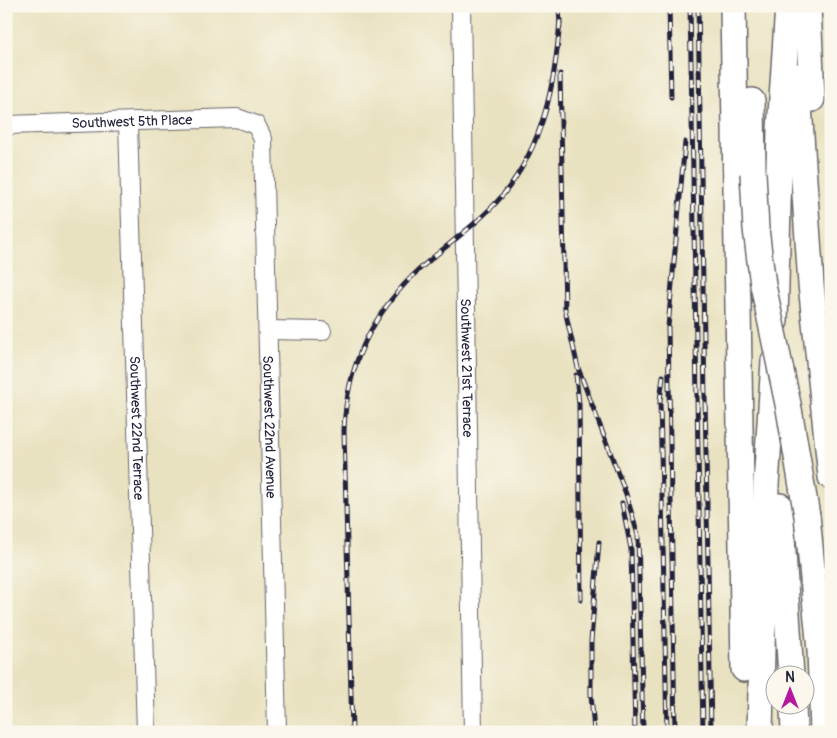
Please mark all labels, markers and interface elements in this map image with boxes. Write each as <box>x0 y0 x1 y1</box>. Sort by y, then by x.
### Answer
street label: Southwest 5th Place <box>71 111 193 132</box>
street label: Southwest 21st Terrace <box>457 298 476 438</box>
street label: Southwest 22nd Avenue <box>259 355 279 499</box>
street label: Southwest 22nd Terrace <box>126 356 147 500</box>
north arrow <box>764 666 814 716</box>
text: N <box>785 669 795 686</box>

